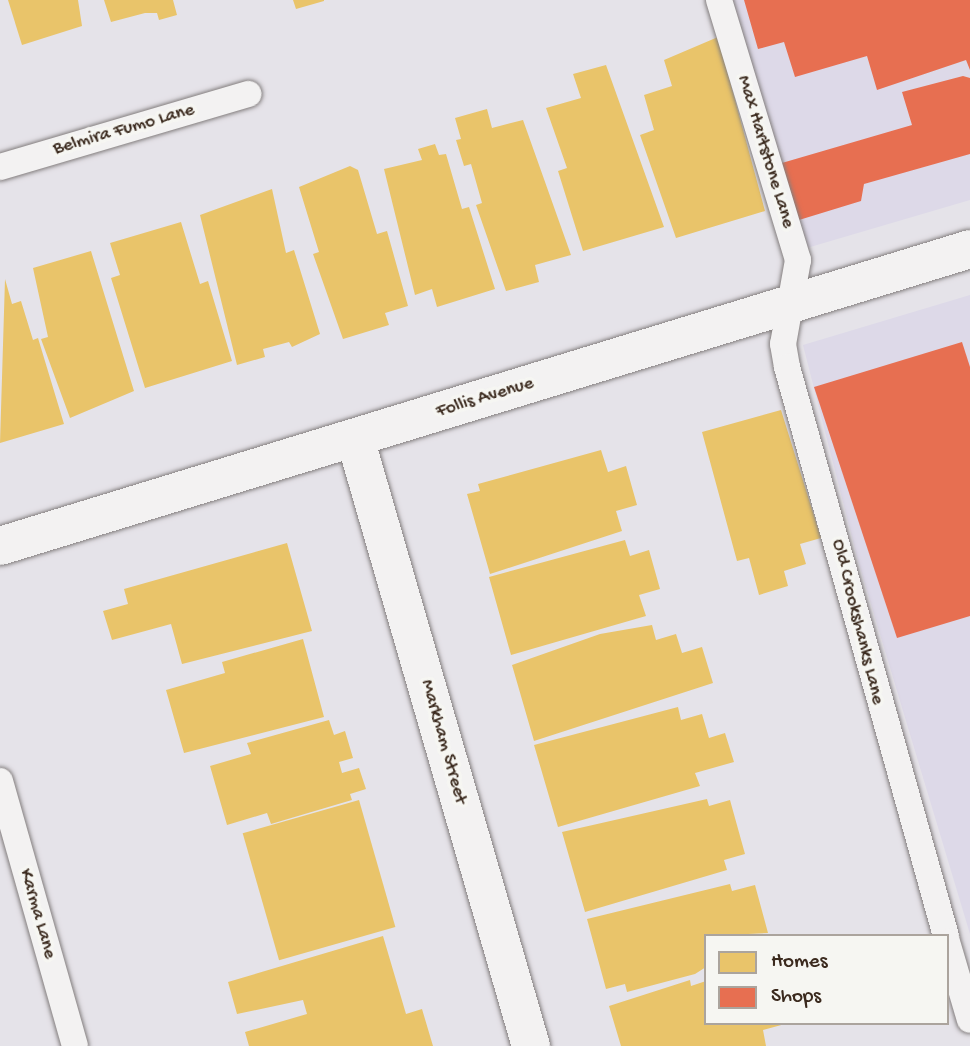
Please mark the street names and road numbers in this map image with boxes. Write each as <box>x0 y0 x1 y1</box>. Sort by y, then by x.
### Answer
street label: Max Hartstone Lane <box>731 73 799 231</box>
street label: Belmira Fumo Lane <box>51 99 197 161</box>
street label: Follis Avenue <box>434 372 536 424</box>
street label: Old Crookshanks Lane <box>825 537 889 707</box>
street label: Markham Street <box>414 677 472 807</box>
street label: Karma Lane <box>13 866 61 962</box>

